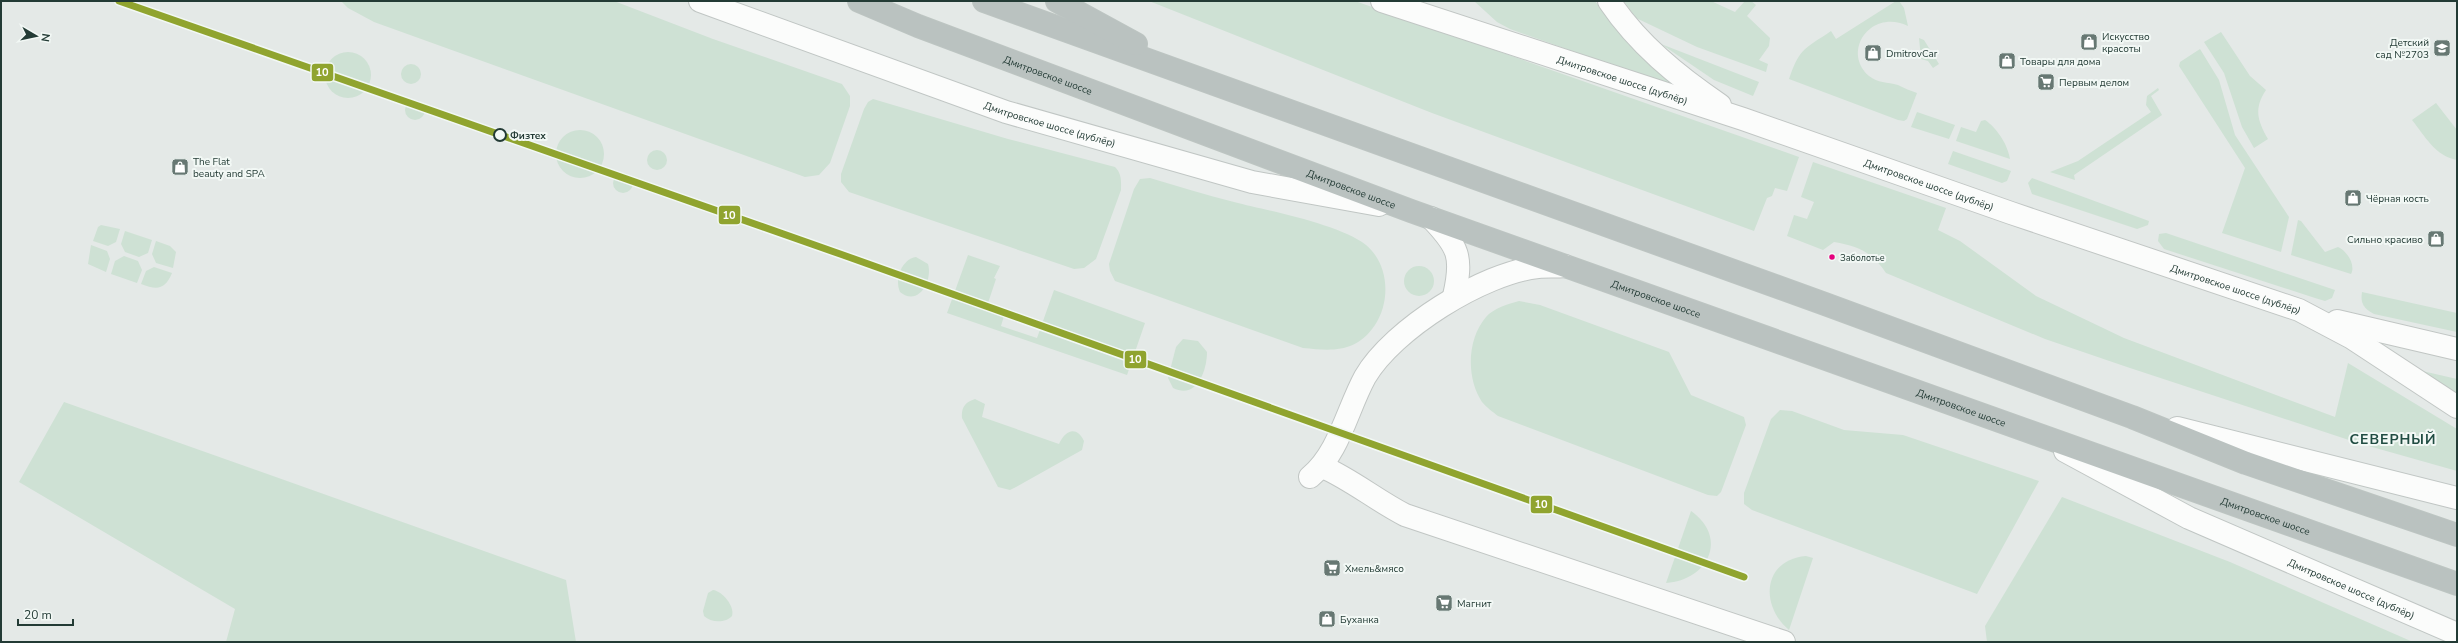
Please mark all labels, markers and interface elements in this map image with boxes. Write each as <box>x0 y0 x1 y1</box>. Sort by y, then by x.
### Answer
north arrow <box>16 16 56 56</box>
place label: Искусство красоты <box>2102 30 2150 56</box>
text: N <box>37 32 53 43</box>
shop icon: Искусство красоты <box>2079 32 2099 52</box>
place label: Детский сад №2703 <box>2376 36 2429 62</box>
school or university icon: Детский сад №2703 <box>2432 38 2452 58</box>
shop icon: DmitrovCar <box>1863 43 1883 63</box>
place label: DmitrovCar <box>1886 47 1938 61</box>
shop icon: Товары для дома <box>1997 51 2017 71</box>
street label: Дмитровское шоссе <box>1001 53 1094 99</box>
street label: Дмитровское шоссе (дублёр) <box>1555 53 1689 108</box>
place label: Товары для дома <box>2020 55 2101 69</box>
line badge: 10 <box>311 63 334 82</box>
text: 10 <box>315 65 329 80</box>
supermarket icon: Первым делом <box>2036 72 2056 92</box>
place label: Первым делом <box>2059 76 2129 90</box>
street label: Дмитровское шоссе (дублёр) <box>982 99 1117 151</box>
marker: Физтех <box>493 128 507 142</box>
place label: Физтех <box>510 129 546 143</box>
place label: The Flat beauty and SPA <box>193 155 265 181</box>
street label: Дмитровское шоссе (дублёр) <box>1862 156 1996 214</box>
shop icon: The Flat beauty and SPA <box>170 157 190 177</box>
street label: Дмитровское шоссе <box>1305 167 1398 213</box>
shop icon: Чёрная кость <box>2343 188 2363 208</box>
place label: Чёрная кость <box>2366 192 2429 206</box>
line badge: 10 <box>718 205 741 225</box>
text: 10 <box>722 208 736 223</box>
shop icon: Сильно красиво <box>2426 229 2446 249</box>
place label: Сильно красиво <box>2347 233 2423 247</box>
marker: Заболотье <box>1827 252 1837 262</box>
place label: Заболотье <box>1840 252 1885 264</box>
street label: Дмитровское шоссе (дублёр) <box>2168 261 2303 318</box>
street label: Дмитровское шоссе <box>1609 277 1703 322</box>
line badge: 10 <box>1124 350 1147 369</box>
text: 10 <box>1128 352 1142 367</box>
street label: Дмитровское шоссе <box>1914 386 2008 431</box>
district label: СЕВЕРНЫЙ <box>2350 430 2436 449</box>
street label: Дмитровское шоссе <box>2219 494 2312 539</box>
line badge: 10 <box>1530 495 1553 514</box>
text: 10 <box>1534 497 1548 512</box>
street label: Дмитровское шоссе (дублёр) <box>2286 556 2417 623</box>
supermarket icon: Хмель&мясо <box>1322 558 1342 578</box>
place label: Хмель&мясо <box>1345 562 1404 576</box>
supermarket icon: Магнит <box>1434 593 1454 613</box>
place label: Магнит <box>1457 597 1492 611</box>
scale bar <box>18 601 73 627</box>
text: 20 m <box>24 607 52 623</box>
shop icon: Буханка <box>1317 609 1337 629</box>
place label: Буханка <box>1340 613 1379 627</box>

